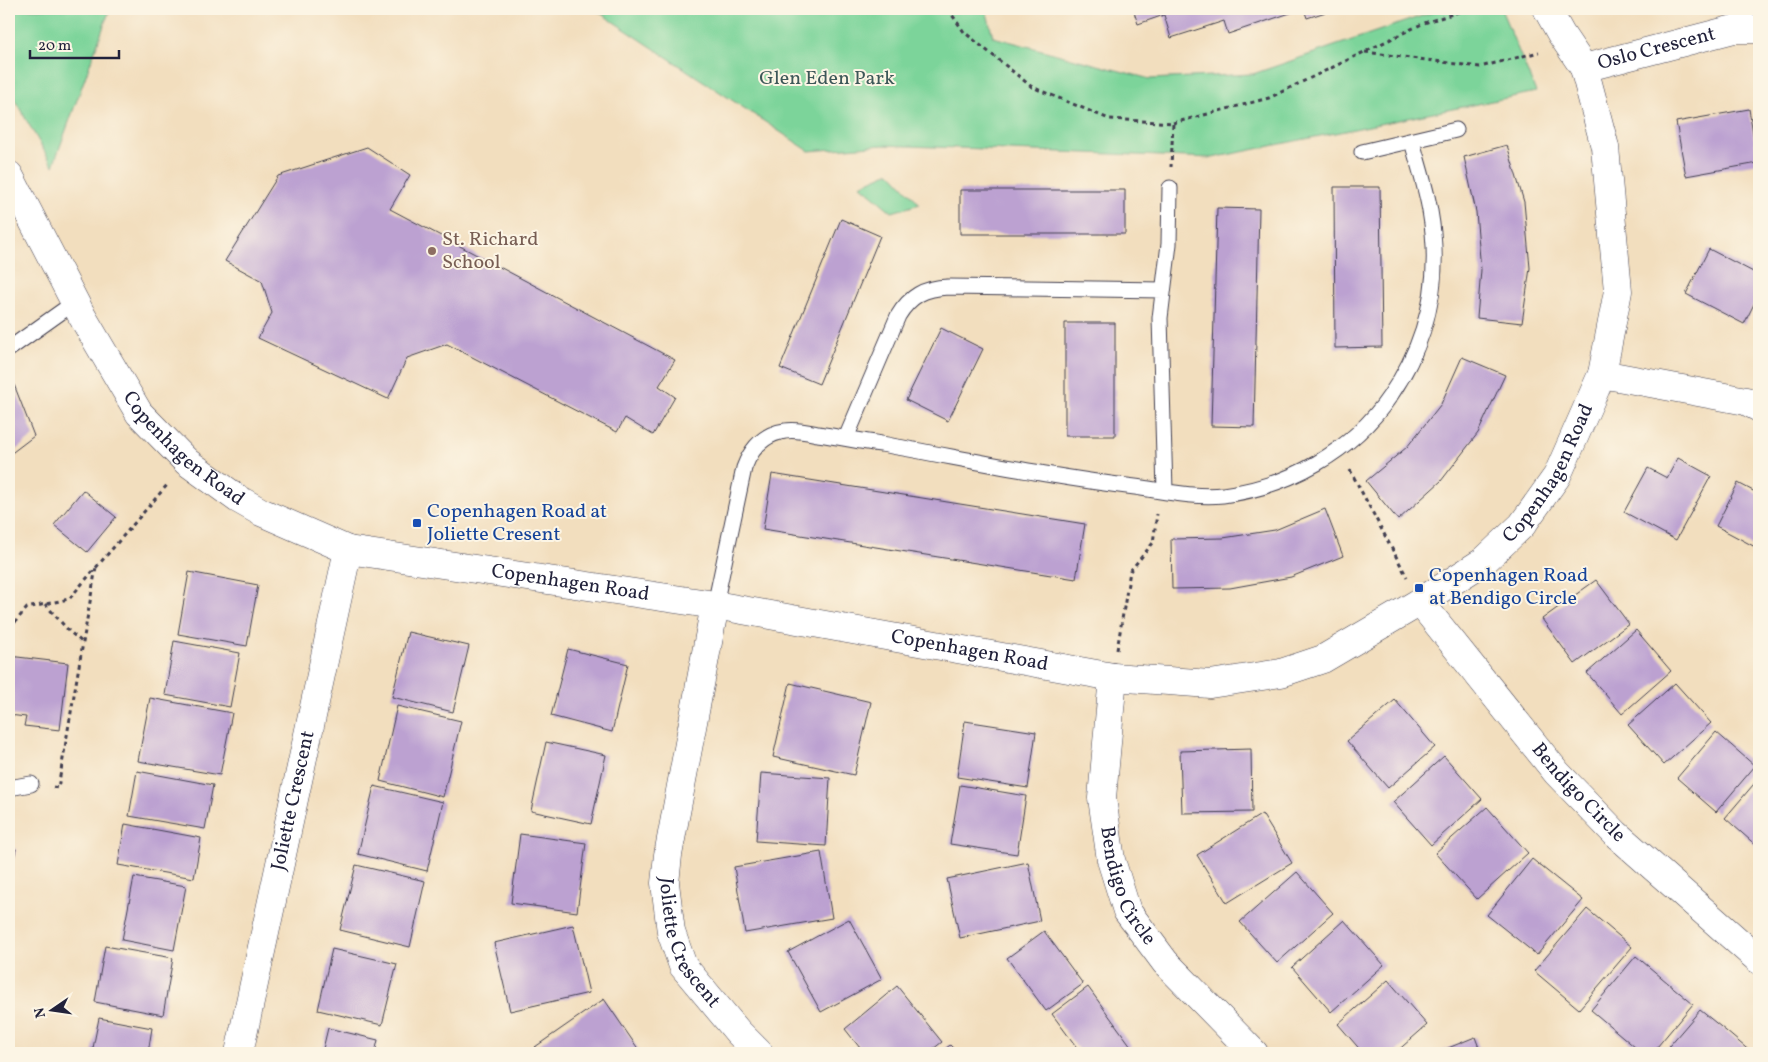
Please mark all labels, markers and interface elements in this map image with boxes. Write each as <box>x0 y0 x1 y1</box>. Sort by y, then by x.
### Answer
street label: Oslo Crescent <box>1595 20 1719 78</box>
scale bar <box>30 28 119 60</box>
text: 20 m <box>38 36 71 57</box>
park label: Glen Eden Park <box>759 65 895 93</box>
place label: St. Richard School <box>442 226 538 277</box>
marker: St. Richard School <box>426 245 438 257</box>
street label: Copenhagen Road <box>115 386 250 513</box>
street label: Copenhagen Road <box>1497 400 1601 550</box>
place label: Copenhagen Road at Joliette Cresent <box>427 498 607 549</box>
marker: Copenhagen Road at Joliette Cresent <box>411 517 423 529</box>
street label: Copenhagen Road <box>489 558 651 609</box>
place label: Copenhagen Road at Bendigo Circle <box>1429 562 1588 613</box>
marker: Copenhagen Road at Bendigo Circle <box>1413 582 1425 594</box>
street label: Copenhagen Road <box>889 623 1050 679</box>
street label: Joliette Crescent <box>265 728 322 874</box>
street label: Bendigo Circle <box>1524 737 1631 850</box>
street label: Bendigo Circle <box>1092 824 1162 952</box>
street label: Joliette Crescent <box>651 876 727 1014</box>
north arrow <box>28 984 78 1034</box>
text: N <box>30 1005 51 1020</box>

